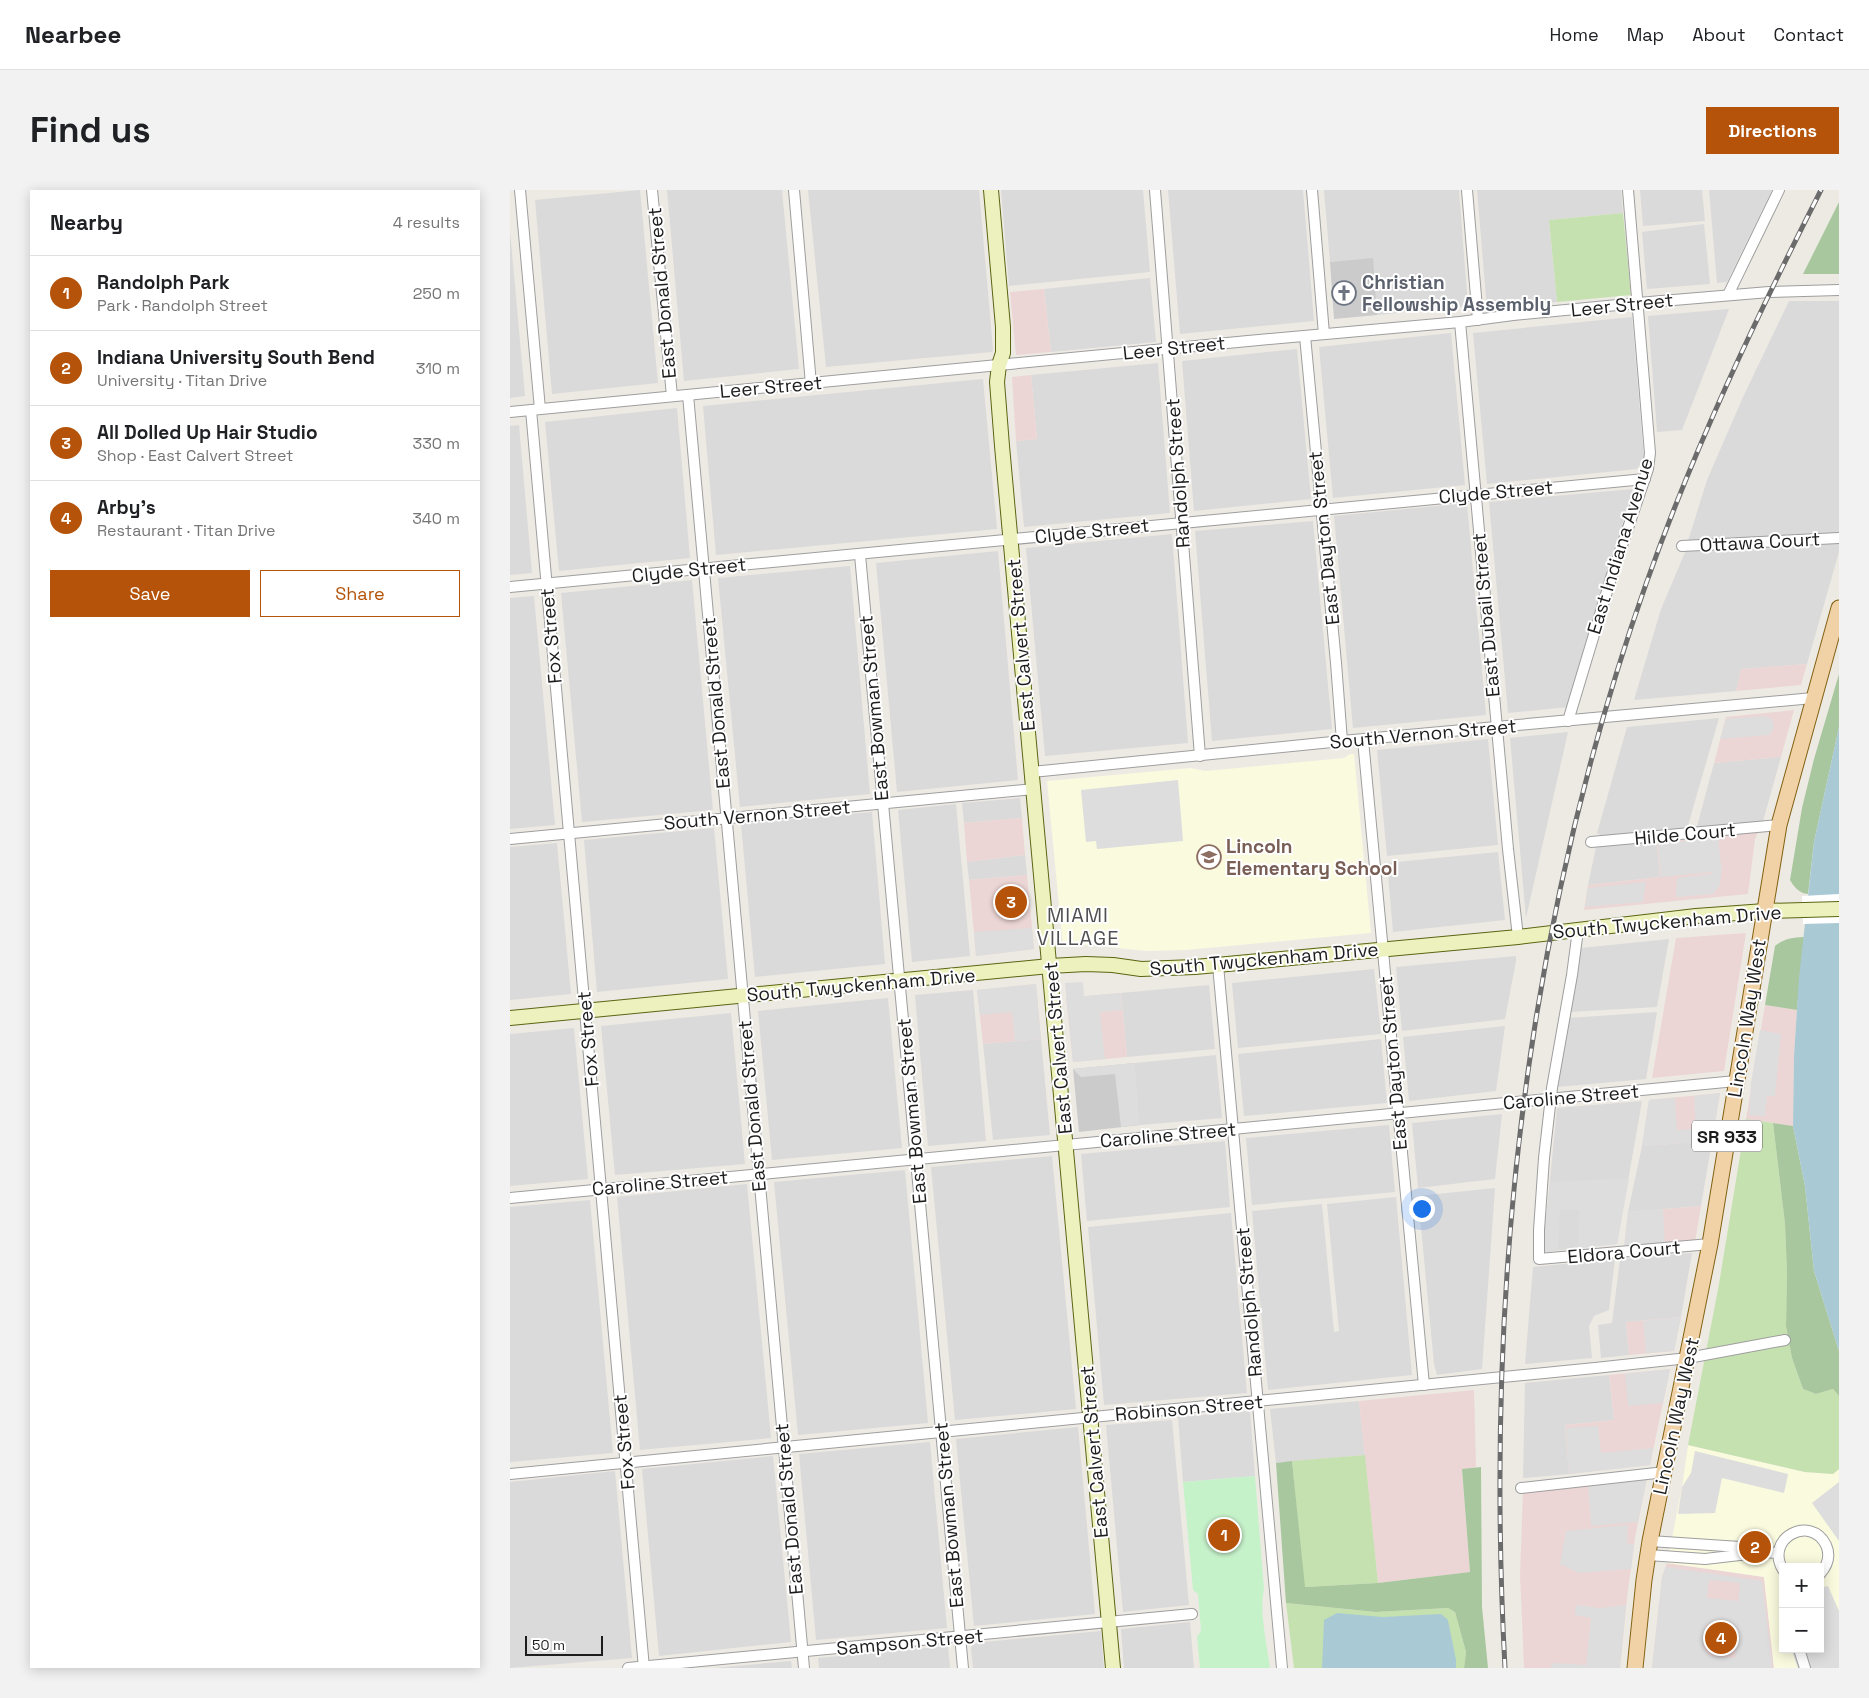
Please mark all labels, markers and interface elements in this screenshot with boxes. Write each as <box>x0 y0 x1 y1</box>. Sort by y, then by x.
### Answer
text: Nearbee <box>25 19 121 50</box>
text: Home <box>1550 23 1599 46</box>
text: Map <box>1627 23 1664 46</box>
text: About <box>1692 23 1746 46</box>
text: Contact <box>1774 23 1844 46</box>
button: Directions <box>1706 107 1839 154</box>
text: Find us <box>30 108 151 152</box>
street label: East Donald Street <box>642 206 682 380</box>
text: Nearby <box>50 209 123 236</box>
text: 4 results <box>393 212 460 233</box>
text: Randolph Park <box>97 270 230 295</box>
place label: Christian Fellowship Assembly <box>1362 270 1551 317</box>
church icon: Christian Fellowship Assembly <box>1331 280 1357 306</box>
text: 1 <box>62 283 70 304</box>
text: 250 m <box>413 283 460 304</box>
street label: Leer Street <box>1570 287 1674 323</box>
text: Park · Randolph Street <box>97 295 268 316</box>
street label: Leer Street <box>1122 330 1226 366</box>
text: Indiana University South Bend <box>97 345 375 370</box>
text: 2 <box>61 358 71 379</box>
text: 310 m <box>416 358 460 379</box>
text: University · Titan Drive <box>97 370 267 391</box>
street label: Leer Street <box>719 370 823 404</box>
street label: Randolph Street <box>1160 397 1196 549</box>
text: All Dolled Up Hair Studio <box>97 420 318 445</box>
text: 3 <box>61 433 71 454</box>
text: 330 m <box>413 433 460 454</box>
text: Shop · East Calvert Street <box>97 445 293 466</box>
street label: East Dayton Street <box>1302 450 1346 626</box>
street label: East Indiana Avenue <box>1581 455 1659 637</box>
street label: Clyde Street <box>1438 475 1554 509</box>
text: Arby's <box>97 495 156 520</box>
text: 4 <box>61 508 71 529</box>
text: 340 m <box>412 508 460 529</box>
street label: Clyde Street <box>1034 513 1150 549</box>
text: Restaurant · Titan Drive <box>97 520 276 541</box>
street label: Ottawa Court <box>1699 526 1821 558</box>
street label: East Dubail Street <box>1466 532 1506 698</box>
street label: Clyde Street <box>631 552 747 588</box>
street label: East Calvert Street <box>1001 558 1041 732</box>
button: Save <box>50 570 250 617</box>
button: Share <box>260 570 460 617</box>
street label: Fox Street <box>534 587 568 685</box>
street label: East Bowman Street <box>853 614 895 802</box>
street label: East Donald Street <box>696 616 736 790</box>
street label: South Vernon Street <box>1329 713 1517 755</box>
street label: South Vernon Street <box>663 794 851 836</box>
street label: Hilde Court <box>1633 817 1737 851</box>
place label: Lincoln Elementary School <box>1226 834 1398 881</box>
school or university icon: Lincoln Elementary School <box>1196 844 1222 870</box>
pin: 3 <box>995 883 1027 921</box>
street label: South Twyckenham Drive <box>1552 900 1782 944</box>
district label: MIAMI VILLAGE <box>1037 902 1119 951</box>
street label: South Twyckenham Drive <box>1149 937 1379 981</box>
street label: Lincoln Way West <box>1722 937 1772 1099</box>
street label: East Calvert Street <box>1038 961 1078 1135</box>
street label: South Twyckenham Drive <box>746 963 976 1007</box>
street label: East Dayton Street <box>1373 975 1413 1151</box>
street label: Fox Street <box>571 990 605 1088</box>
street label: East Bowman Street <box>891 1017 933 1205</box>
street label: East Donald Street <box>732 1019 772 1193</box>
street label: Caroline Street <box>1502 1079 1640 1115</box>
street label: Caroline Street <box>1099 1117 1237 1153</box>
road number: SR 933 <box>1692 1120 1762 1151</box>
street label: Caroline Street <box>591 1165 729 1201</box>
your location <box>1409 1196 1435 1222</box>
street label: Randolph Street <box>1230 1226 1268 1378</box>
street label: Eldora Court <box>1566 1235 1682 1269</box>
street label: Lincoln Way West <box>1647 1335 1705 1497</box>
street label: East Calvert Street <box>1074 1365 1114 1539</box>
street label: Robinson Street <box>1114 1389 1264 1427</box>
street label: Fox Street <box>607 1393 641 1491</box>
street label: East Bowman Street <box>928 1421 970 1609</box>
street label: East Donald Street <box>769 1422 809 1596</box>
pin: 1 <box>1208 1516 1240 1554</box>
pin: 2 <box>1739 1528 1771 1566</box>
map controls <box>1779 1563 1824 1653</box>
button: + <box>1779 1563 1824 1608</box>
button: − <box>1779 1608 1824 1653</box>
pin: 4 <box>1705 1619 1737 1657</box>
street label: Sampson Street <box>835 1623 985 1661</box>
scale bar <box>525 1633 602 1656</box>
text: 50 m <box>532 1636 565 1654</box>

